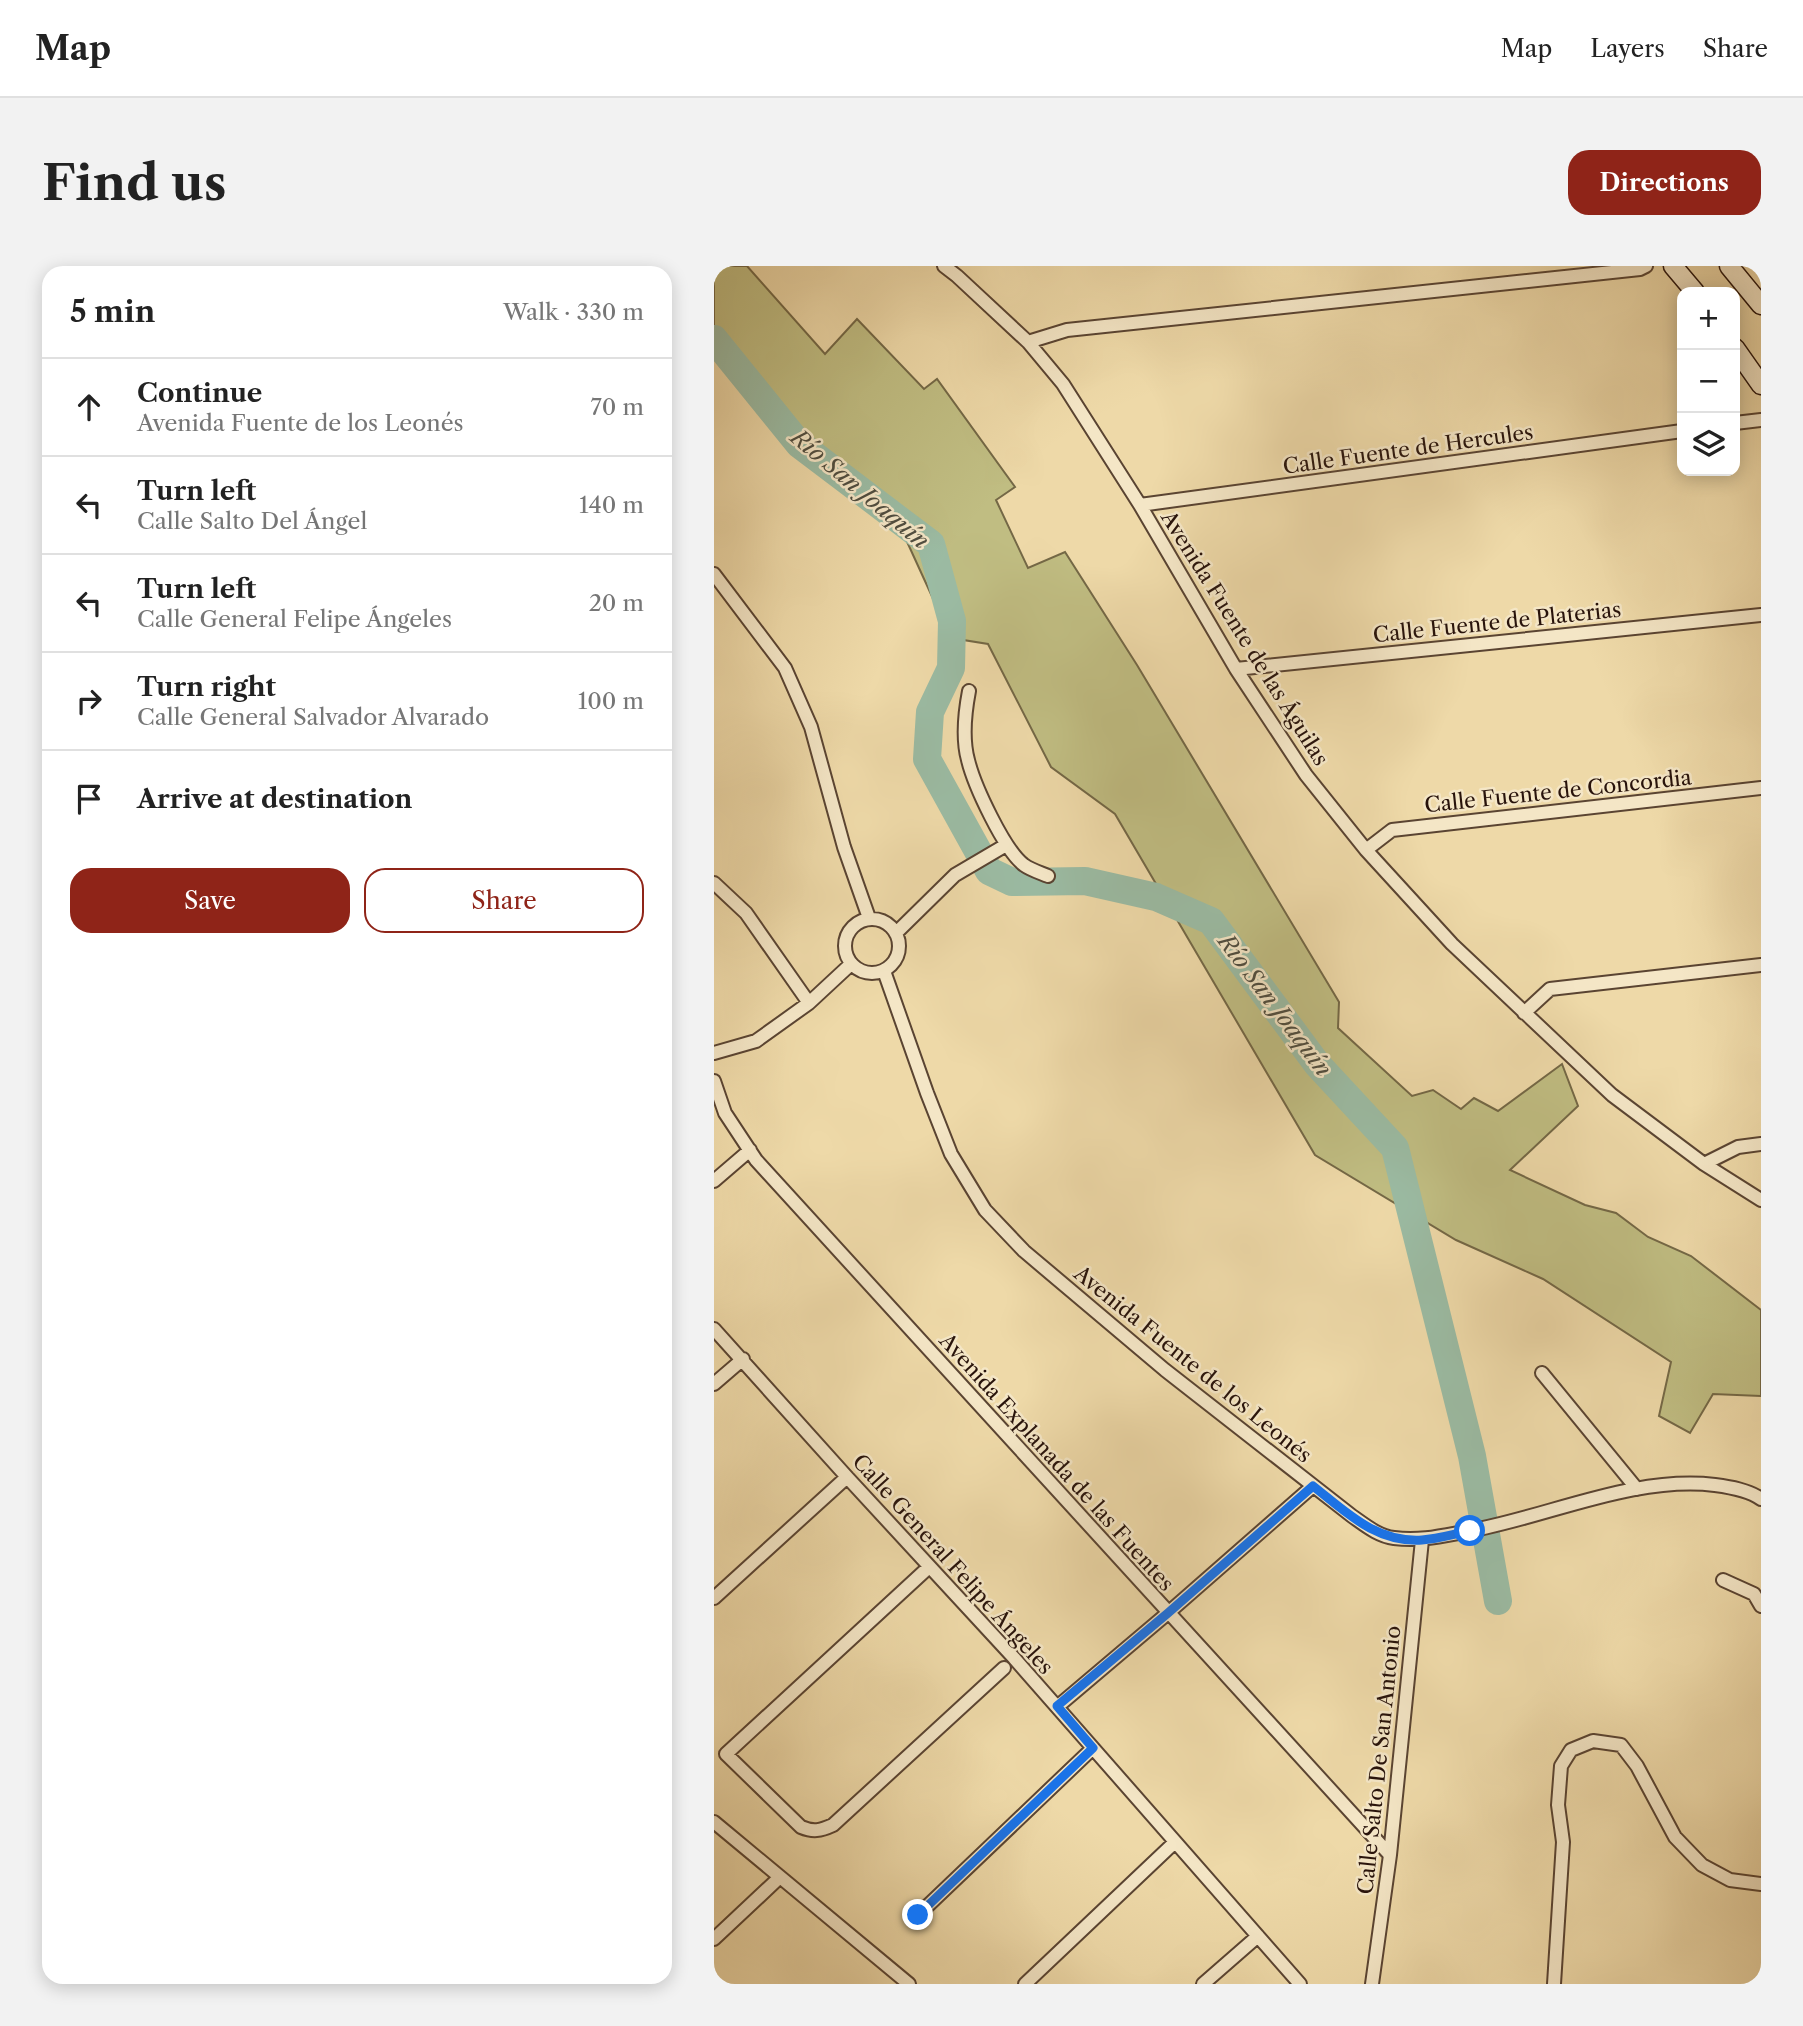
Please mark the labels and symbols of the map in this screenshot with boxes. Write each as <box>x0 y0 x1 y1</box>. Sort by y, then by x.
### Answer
street label: Calle Fuente de Hercules <box>1281 419 1535 479</box>
water label: Río San Joaquín <box>784 422 935 555</box>
street label: Avenida Fuente de las Águilas <box>1156 505 1334 770</box>
street label: Calle Fuente de Platerias <box>1372 597 1622 647</box>
street label: Calle Fuente de Concordia <box>1423 764 1694 817</box>
water label: Río San Joaquín <box>1211 927 1338 1082</box>
street label: Avenida Fuente de los Leonés <box>1068 1260 1317 1468</box>
street label: Avenida Explanada de las Fuentes <box>934 1327 1179 1596</box>
street label: Calle General Felipe Ángeles <box>848 1449 1058 1679</box>
route start <box>1454 1515 1485 1546</box>
street label: Calle Salto De San Antonio <box>1352 1624 1406 1896</box>
route end <box>902 1899 933 1930</box>

